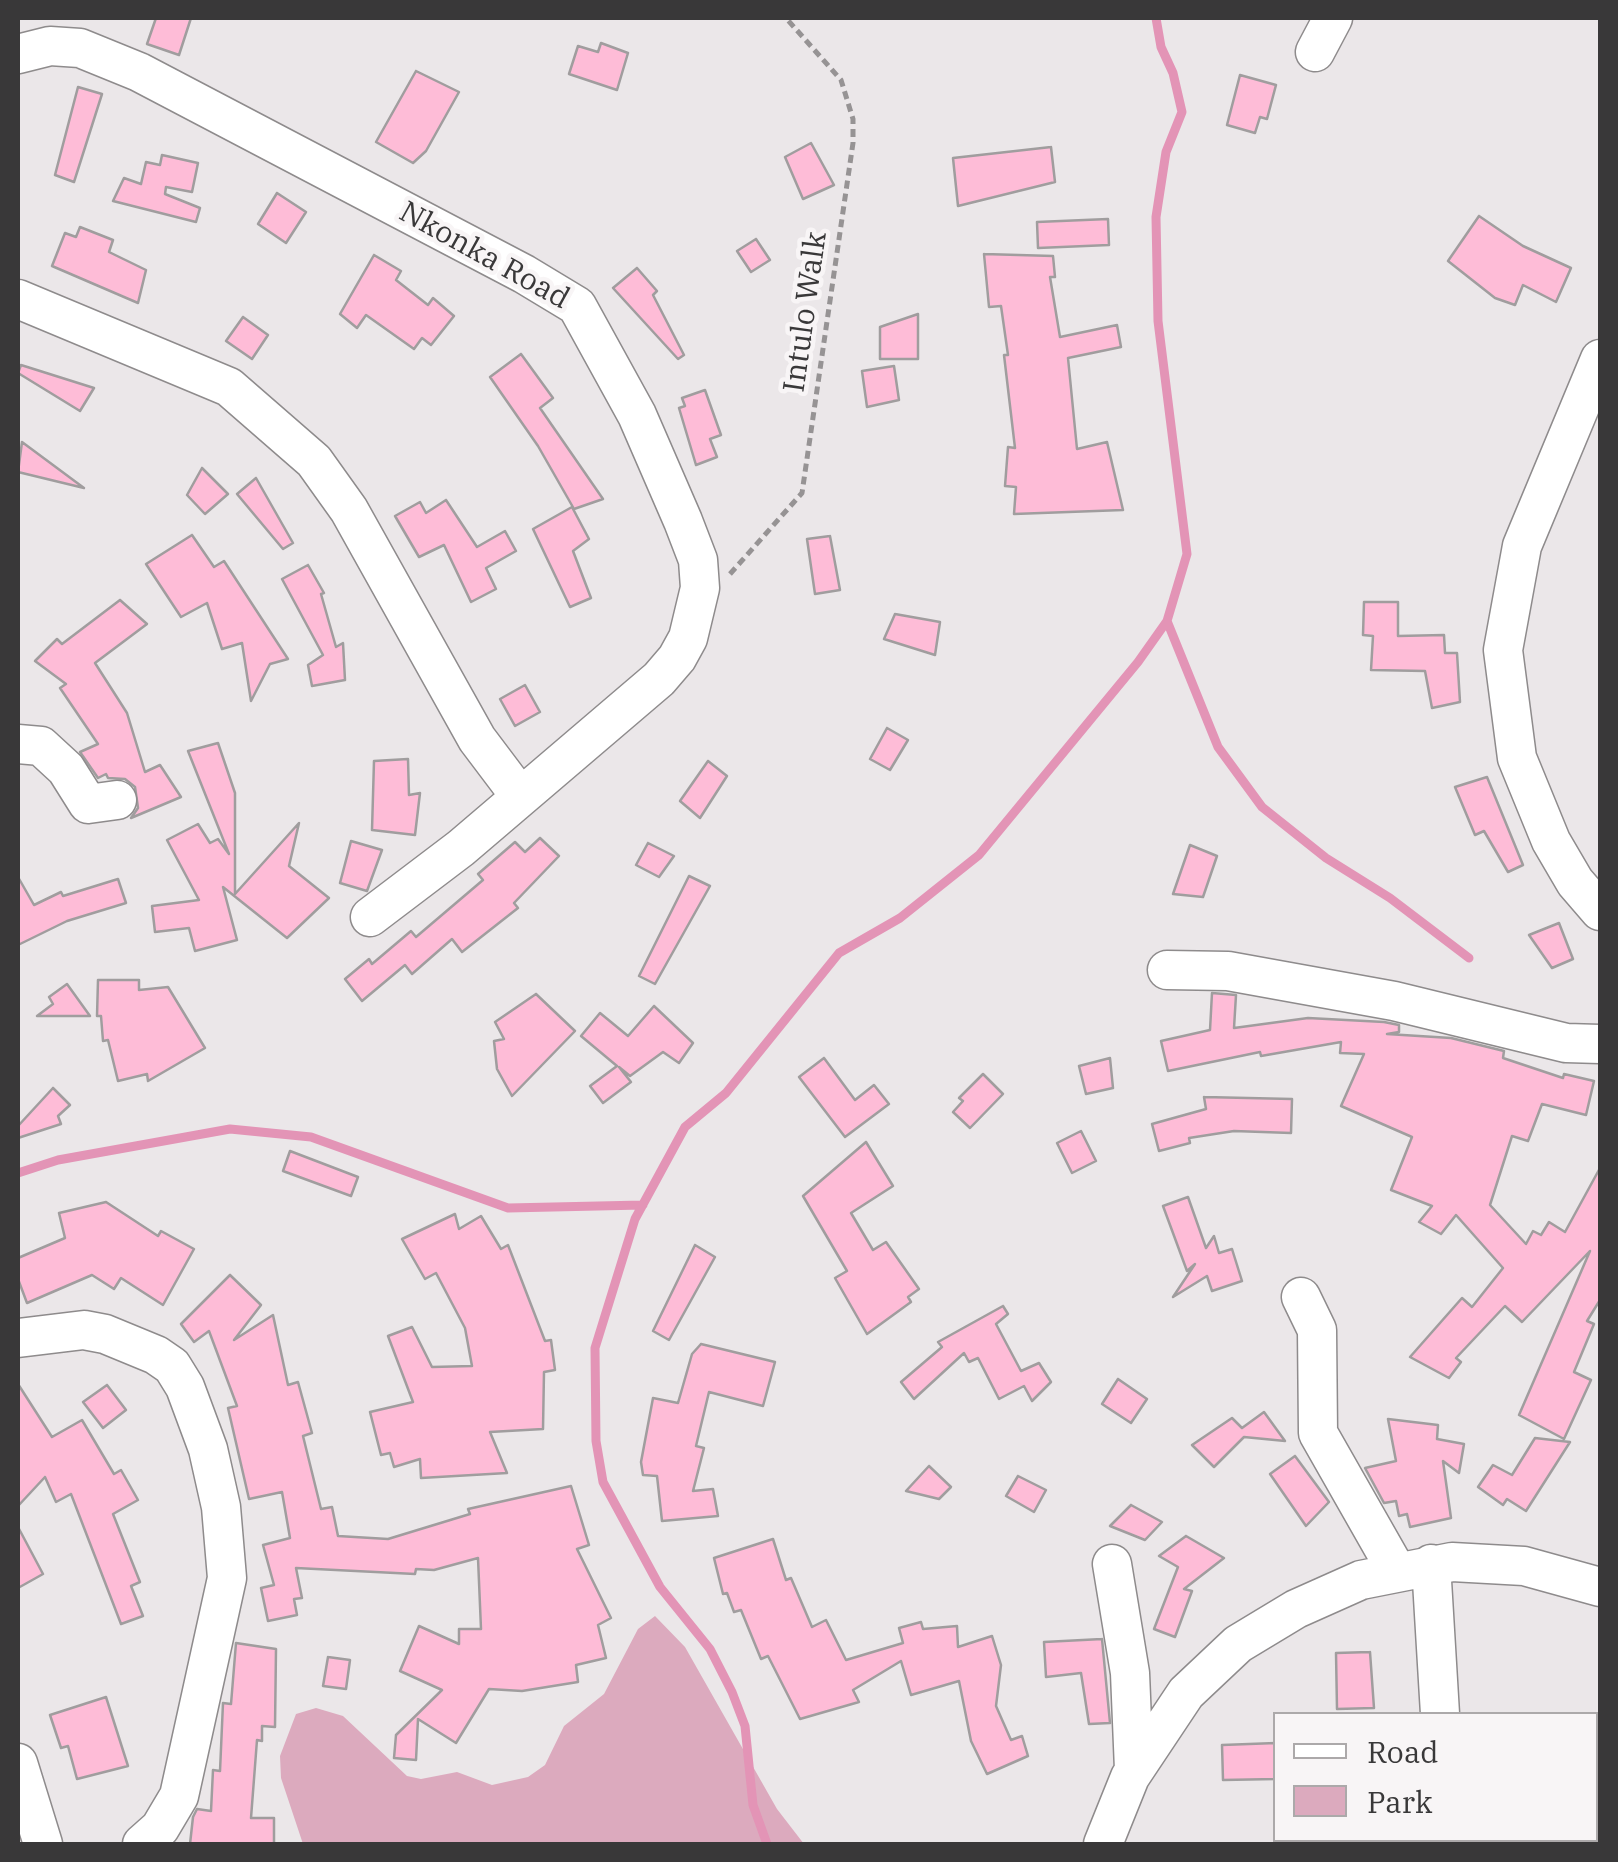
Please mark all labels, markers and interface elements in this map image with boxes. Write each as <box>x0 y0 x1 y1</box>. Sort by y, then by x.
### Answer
street label: Nkonka Road <box>393 194 575 318</box>
street label: Intulo Walk <box>777 229 835 395</box>
legend <box>1273 1712 1598 1842</box>
text: Road <box>1367 1732 1439 1771</box>
text: Park <box>1367 1782 1433 1821</box>

